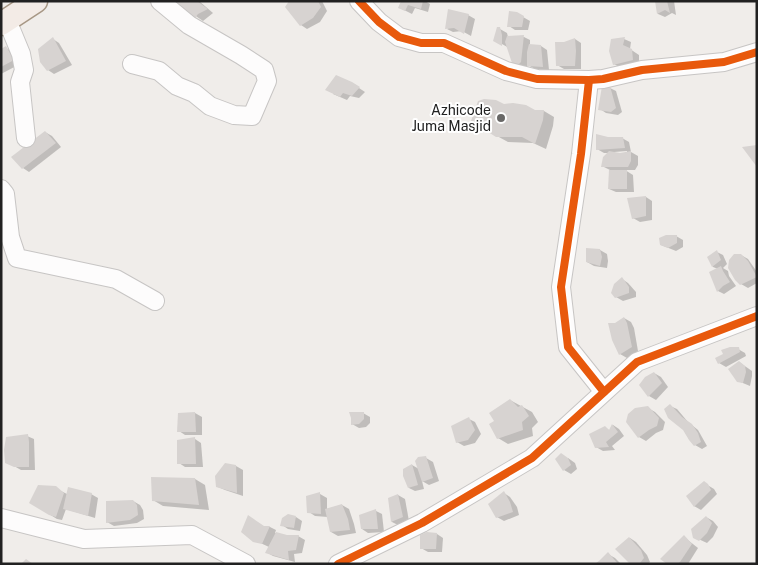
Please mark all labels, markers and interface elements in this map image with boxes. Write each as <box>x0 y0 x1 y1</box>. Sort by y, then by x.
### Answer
place label: Azhicode Juma Masjid <box>411 102 491 134</box>
marker: Azhicode Juma Masjid <box>495 112 507 124</box>

